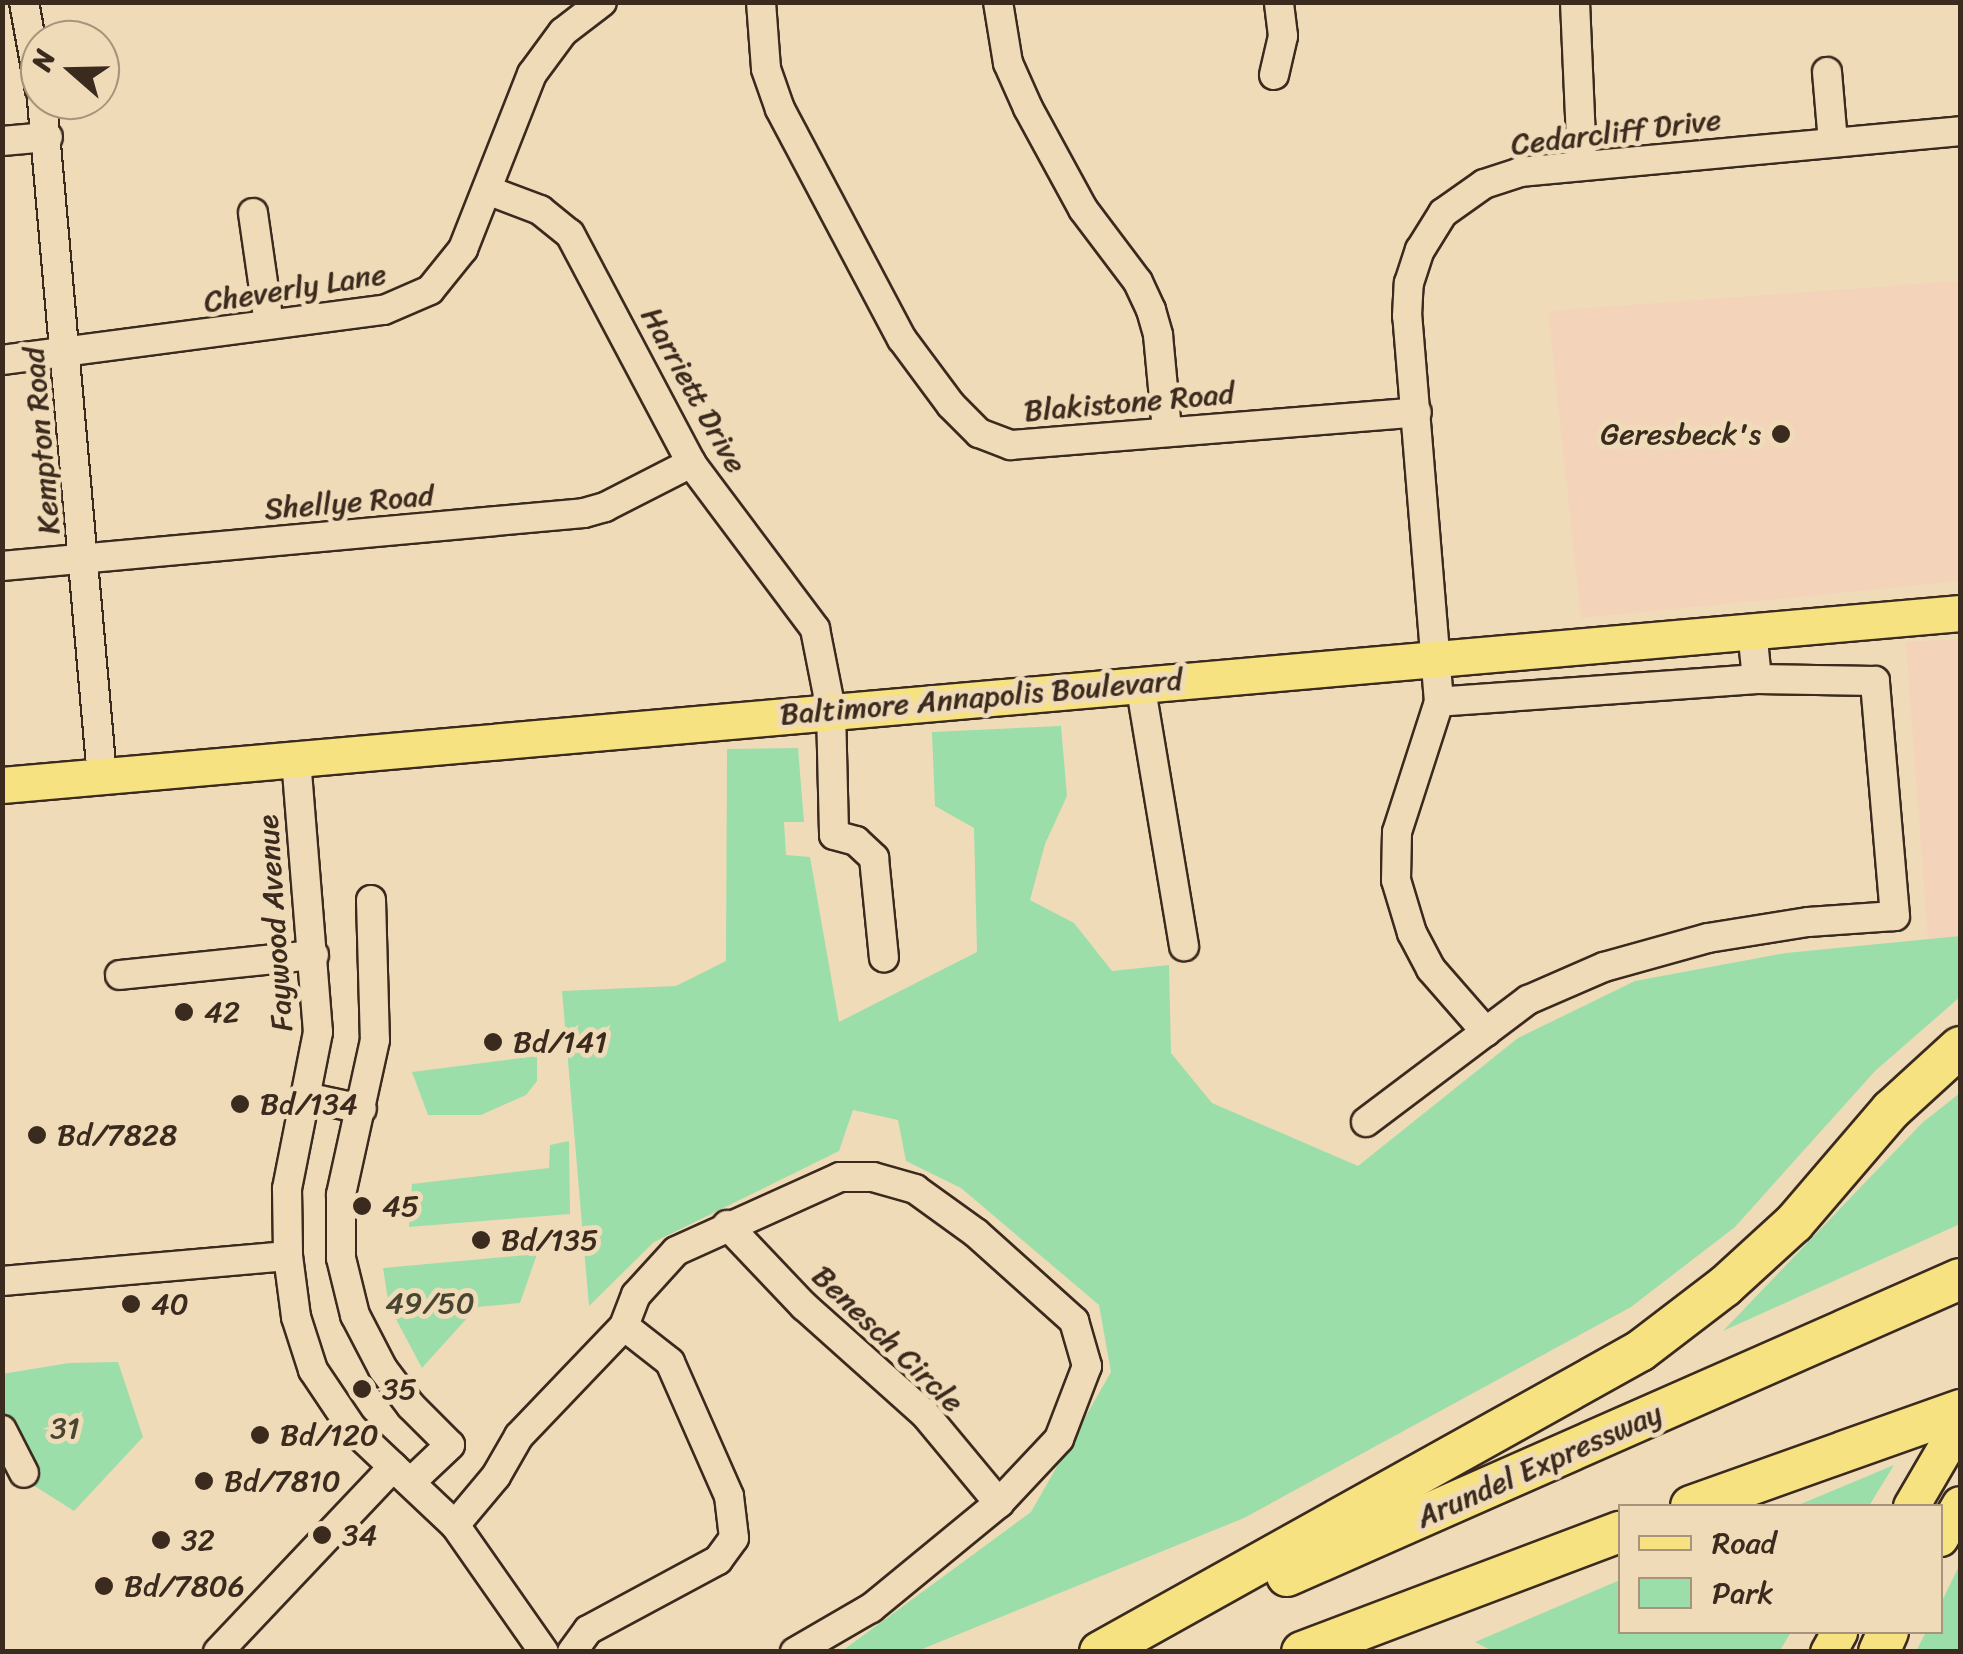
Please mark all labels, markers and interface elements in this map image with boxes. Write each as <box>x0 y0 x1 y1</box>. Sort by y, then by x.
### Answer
north arrow <box>20 20 120 120</box>
text: N <box>17 43 70 78</box>
street label: Cedarcliff Drive <box>1509 101 1723 163</box>
street label: Cheverly Lane <box>201 256 389 320</box>
street label: Harriett Drive <box>634 301 754 479</box>
street label: Kempton Road <box>15 346 67 536</box>
street label: Blakistone Road <box>1022 375 1236 429</box>
place label: Geresbeck's <box>1600 416 1761 452</box>
marker: Geresbeck's <box>1770 423 1792 445</box>
street label: Shellye Road <box>263 477 435 527</box>
street label: Baltimore Annapolis Boulevard <box>778 661 1184 733</box>
street label: Faywood Avenue <box>249 813 301 1033</box>
place label: 42 <box>204 994 240 1030</box>
marker: 42 <box>173 1001 195 1023</box>
place label: Bd/141 <box>513 1024 607 1060</box>
marker: Bd/141 <box>482 1031 504 1053</box>
place label: Bd/134 <box>260 1086 358 1122</box>
marker: Bd/134 <box>229 1093 251 1115</box>
place label: Bd/7828 <box>57 1117 177 1153</box>
marker: Bd/7828 <box>26 1124 48 1146</box>
place label: 45 <box>382 1188 419 1224</box>
marker: 45 <box>351 1195 373 1217</box>
place label: Bd/135 <box>501 1222 598 1258</box>
marker: Bd/135 <box>470 1229 492 1251</box>
street label: Benesch Circle <box>805 1258 971 1420</box>
park label: 49/50 <box>385 1285 475 1321</box>
place label: 40 <box>151 1286 189 1322</box>
marker: 40 <box>120 1293 142 1315</box>
place label: 35 <box>382 1371 417 1407</box>
marker: 35 <box>351 1378 373 1400</box>
street label: Arundel Expressway <box>1410 1394 1668 1536</box>
park label: 31 <box>50 1410 80 1446</box>
place label: Bd/120 <box>280 1417 379 1453</box>
marker: Bd/120 <box>249 1424 271 1446</box>
place label: Bd/7810 <box>224 1463 341 1499</box>
marker: Bd/7810 <box>193 1470 215 1492</box>
legend <box>1618 1504 1943 1634</box>
text: Road <box>1712 1516 1776 1570</box>
place label: 34 <box>342 1517 377 1553</box>
place label: 32 <box>181 1522 215 1558</box>
marker: 34 <box>311 1524 333 1546</box>
marker: 32 <box>150 1529 172 1551</box>
text: Park <box>1712 1566 1774 1620</box>
place label: Bd/7806 <box>124 1568 245 1604</box>
marker: Bd/7806 <box>93 1575 115 1597</box>

